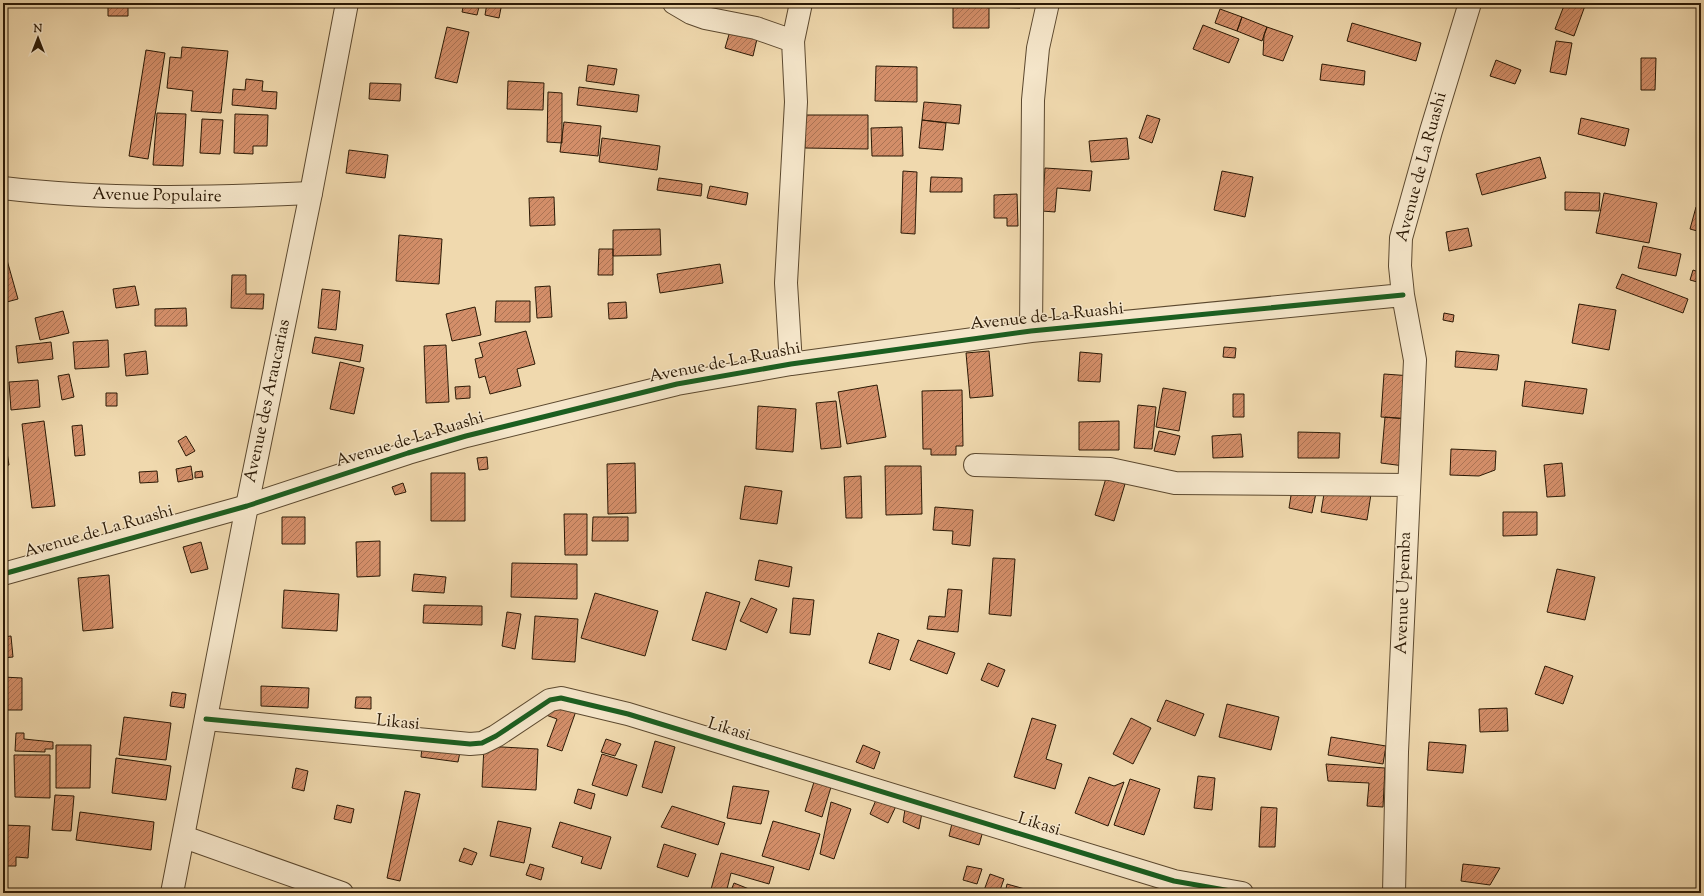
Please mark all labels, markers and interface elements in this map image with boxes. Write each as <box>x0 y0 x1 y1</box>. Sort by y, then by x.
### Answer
north arrow <box>18 18 58 58</box>
text: N <box>33 21 43 37</box>
street label: Avenue de La Ruashi <box>1390 89 1454 244</box>
street label: Avenue Populaire <box>92 183 222 209</box>
street label: Avenue de La Ruashi <box>969 297 1125 337</box>
street label: Avenue des Araucarias <box>239 317 297 485</box>
street label: Avenue de La Ruashi <box>647 337 803 389</box>
street label: Avenue de La Ruashi <box>333 406 487 474</box>
street label: Avenue de La Ruashi <box>22 499 176 565</box>
street label: Avenue Upemba <box>1390 531 1418 655</box>
street label: Likasi <box>375 709 421 737</box>
street label: Likasi <box>705 712 754 748</box>
street label: Likasi <box>1015 807 1064 843</box>

